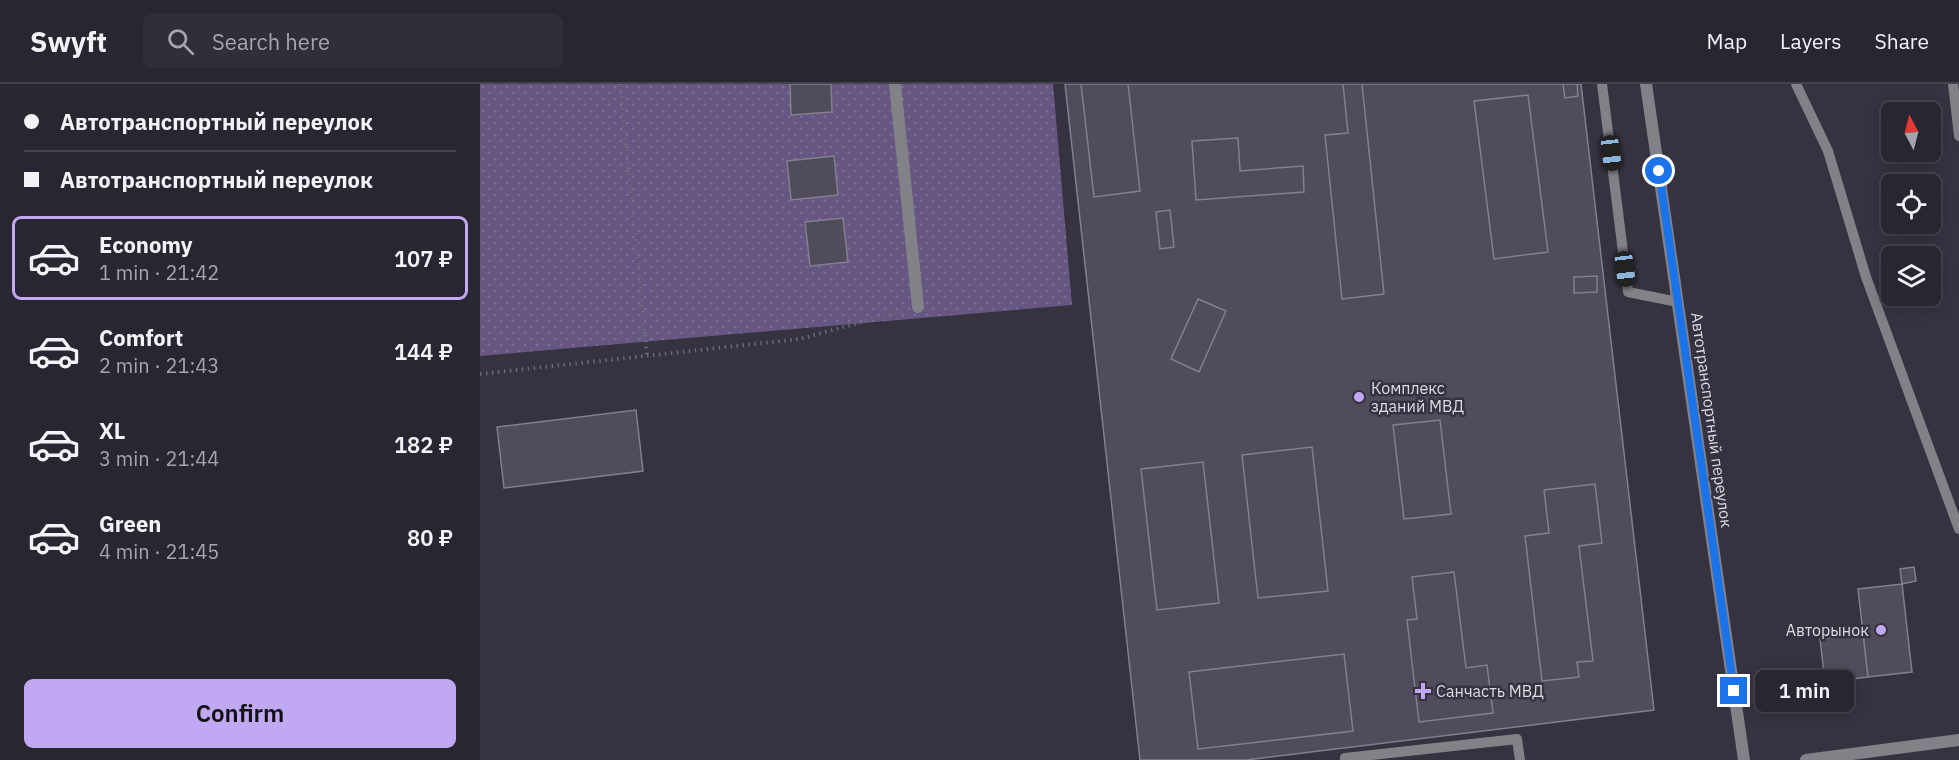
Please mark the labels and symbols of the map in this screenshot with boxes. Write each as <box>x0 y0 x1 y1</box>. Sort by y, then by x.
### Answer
north arrow <box>1881 102 1941 162</box>
car <box>1600 134 1622 172</box>
route start <box>1645 157 1672 184</box>
car <box>1614 250 1636 288</box>
street label: Автотранспортный переулок <box>1687 311 1737 529</box>
place label: Комплекс зданий МВД <box>1371 378 1464 416</box>
marker: Комплекс зданий МВД <box>1352 390 1366 404</box>
place label: Авторынок <box>1786 620 1869 640</box>
marker: Авторынок <box>1874 623 1888 637</box>
callout: 1 min <box>1755 670 1854 712</box>
route end <box>1720 677 1747 704</box>
place label: Санчасть МВД <box>1436 681 1544 701</box>
marker: Санчасть МВД <box>1414 682 1432 700</box>

